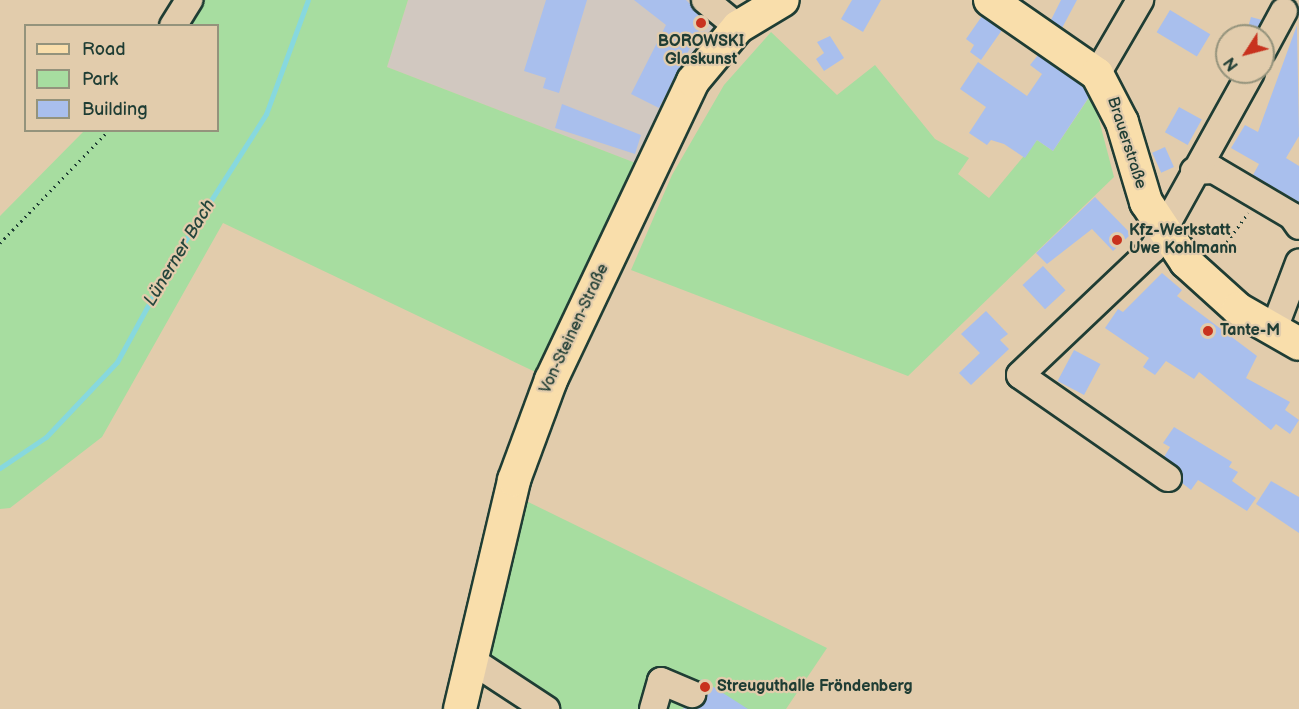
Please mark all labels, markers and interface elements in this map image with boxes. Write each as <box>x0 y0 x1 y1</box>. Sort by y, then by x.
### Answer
marker: BOROWSKI Glaskunst <box>694 16 708 30</box>
legend <box>24 24 219 132</box>
north arrow <box>1215 24 1275 84</box>
place label: BOROWSKI Glaskunst <box>658 32 744 70</box>
text: Road <box>82 39 126 60</box>
text: N <box>1220 53 1243 74</box>
text: Park <box>82 69 118 90</box>
street label: Brauerstraße <box>1102 95 1150 191</box>
text: Building <box>82 99 148 120</box>
water label: Lünerner Bach <box>140 196 220 310</box>
place label: Kfz-Werkstatt Uwe Kohlmann <box>1129 221 1237 259</box>
marker: Kfz-Werkstatt Uwe Kohlmann <box>1110 233 1124 247</box>
street label: Von-Steinen-Straße <box>537 261 613 397</box>
place label: Tante-M <box>1220 321 1280 341</box>
marker: Tante-M <box>1201 324 1215 338</box>
place label: Streuguthalle Fröndenberg <box>717 677 912 697</box>
marker: Streuguthalle Fröndenberg <box>698 680 712 694</box>

